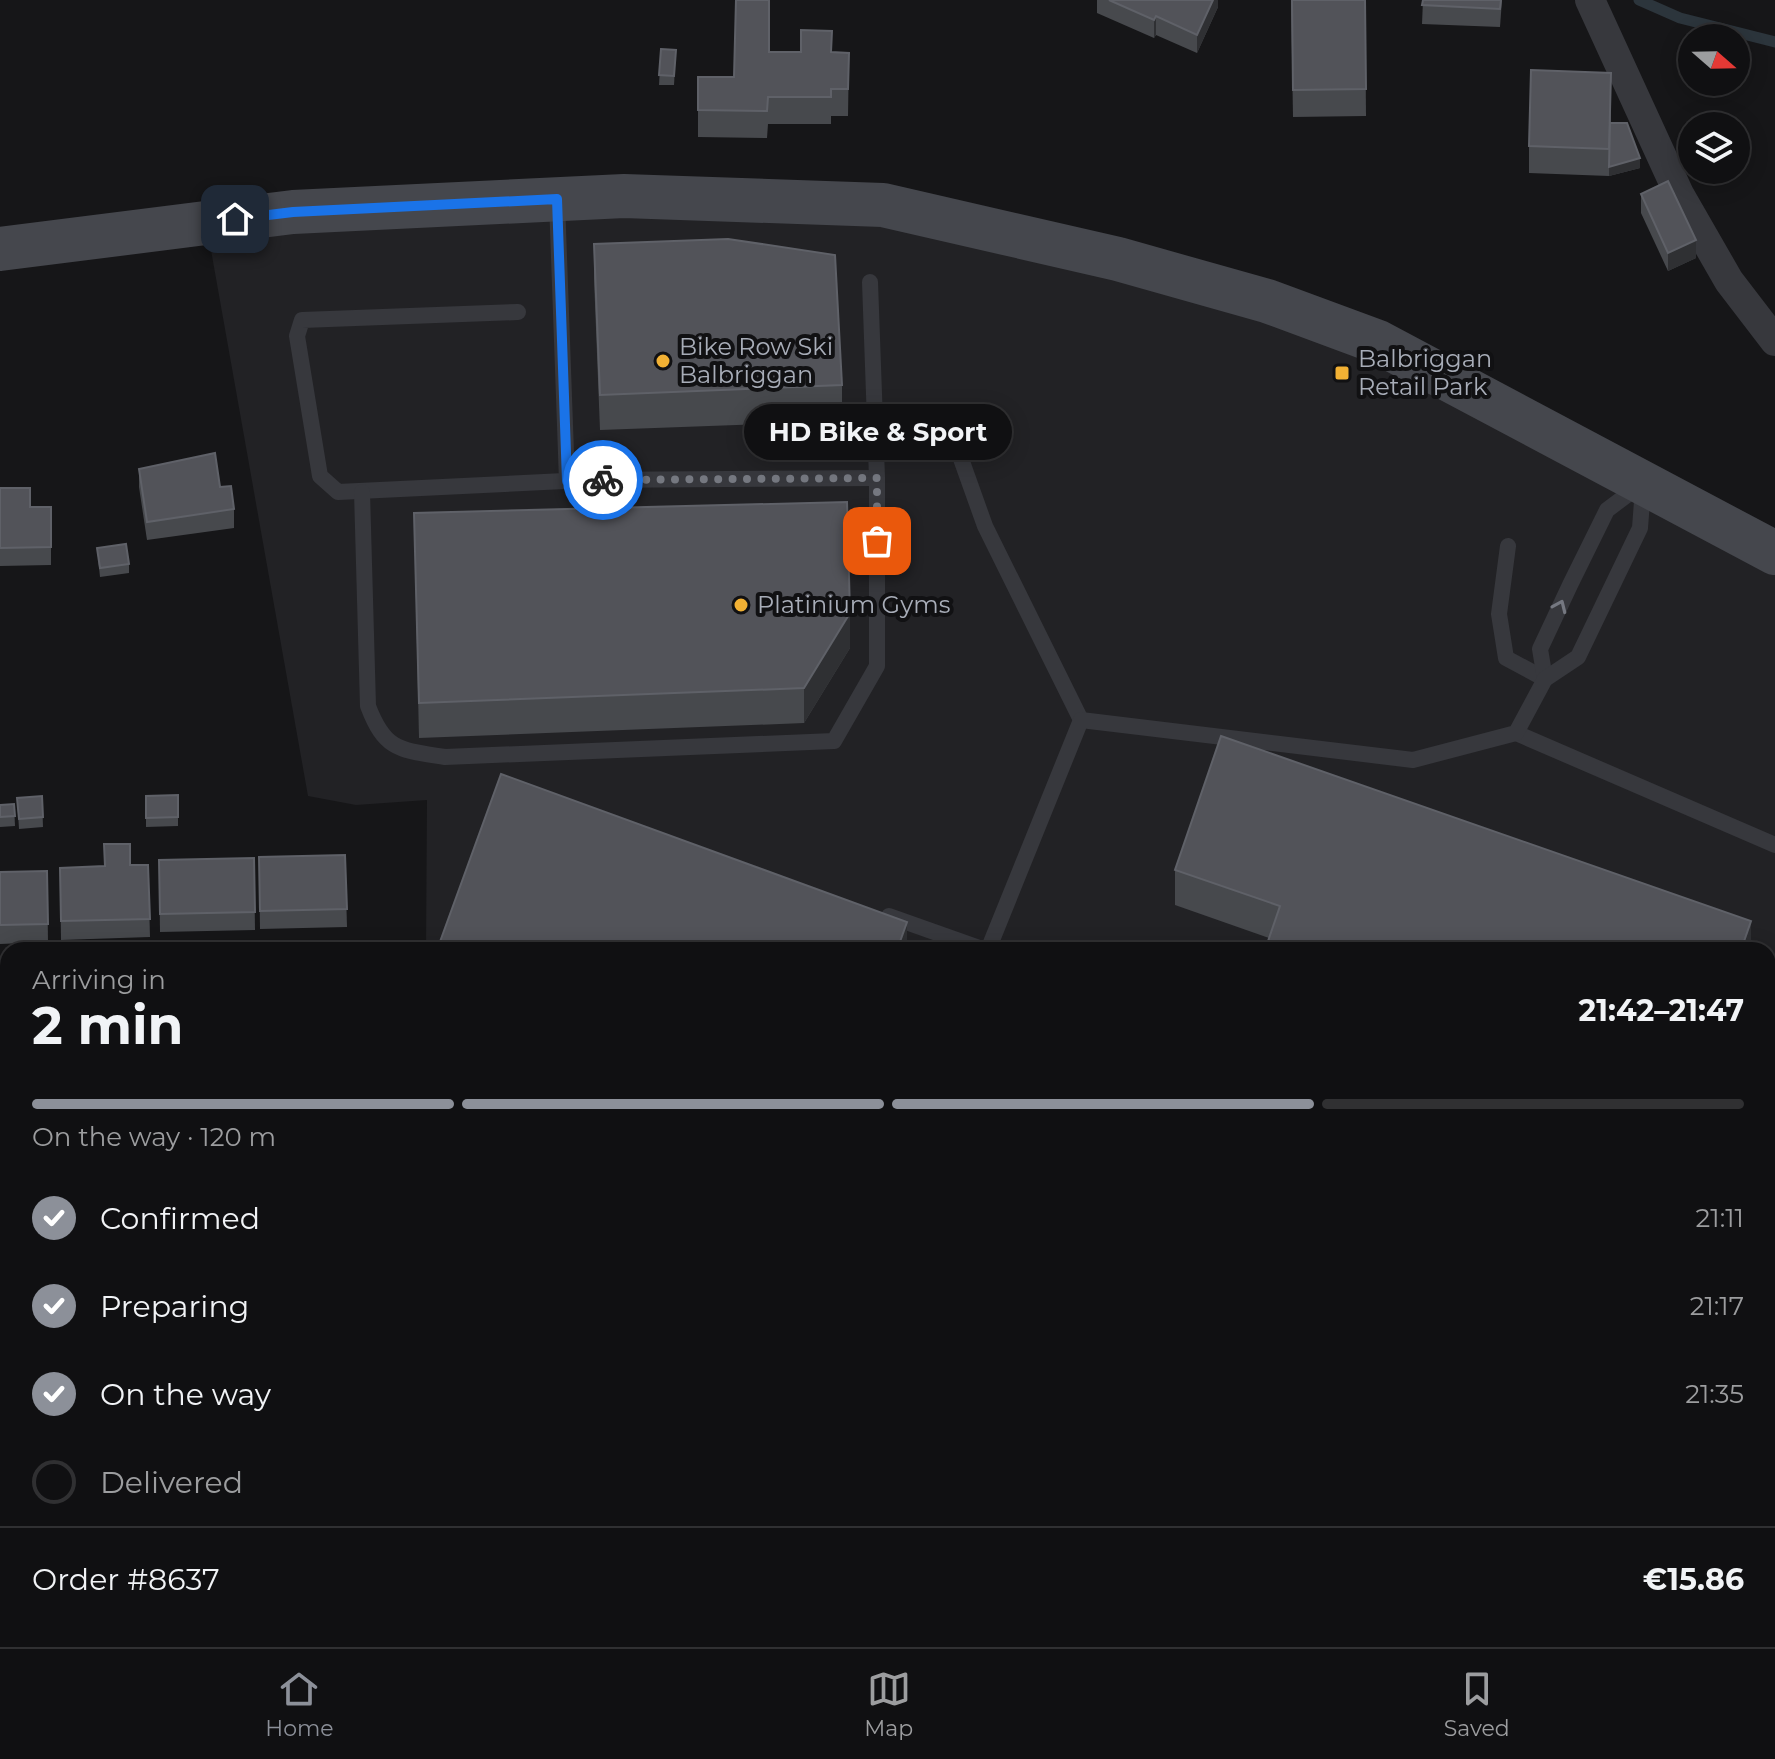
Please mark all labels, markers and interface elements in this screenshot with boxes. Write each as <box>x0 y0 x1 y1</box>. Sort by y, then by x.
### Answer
north arrow <box>1678 24 1750 96</box>
map controls <box>1678 24 1750 184</box>
button: layers <box>1678 112 1750 184</box>
pin <box>201 185 269 253</box>
icon: home <box>213 197 257 241</box>
place label: Bike Row Ski Balbriggan <box>679 332 833 389</box>
place label: Balbriggan Retail Park <box>1358 344 1492 401</box>
marker: Bike Row Ski Balbriggan <box>654 352 672 370</box>
marker: Balbriggan Retail Park <box>1333 364 1351 382</box>
callout: HD Bike & Sport <box>743 405 1011 461</box>
text: HD Bike & Sport <box>769 416 987 448</box>
courier <box>563 440 643 520</box>
icon: bike <box>581 458 625 502</box>
pin <box>843 507 911 575</box>
icon: bag <box>855 519 899 563</box>
place label: Platinium Gyms <box>757 590 950 619</box>
marker: Platinium Gyms <box>732 596 750 614</box>
one-way arrow <box>1550 600 1566 614</box>
text: Arriving in <box>32 964 166 996</box>
text: 21:42–21:47 <box>1579 992 1744 1029</box>
text: 2 min <box>32 994 184 1057</box>
text: On the way · 120 m <box>32 1121 276 1153</box>
icon: check <box>32 1196 76 1240</box>
text: Confirmed <box>100 1200 260 1237</box>
text: 21:11 <box>1696 1202 1744 1234</box>
icon: check <box>32 1284 76 1328</box>
text: Preparing <box>100 1288 249 1325</box>
text: 21:17 <box>1690 1290 1744 1322</box>
icon: check <box>32 1372 76 1416</box>
text: On the way <box>100 1376 271 1413</box>
text: 21:35 <box>1685 1378 1744 1410</box>
text: Delivered <box>100 1464 243 1501</box>
text: Order #8637 <box>32 1561 220 1598</box>
text: €15.86 <box>1643 1561 1744 1598</box>
tab: Home <box>265 1667 334 1742</box>
tab: Map <box>864 1667 913 1742</box>
tab: Saved <box>1444 1667 1510 1742</box>

